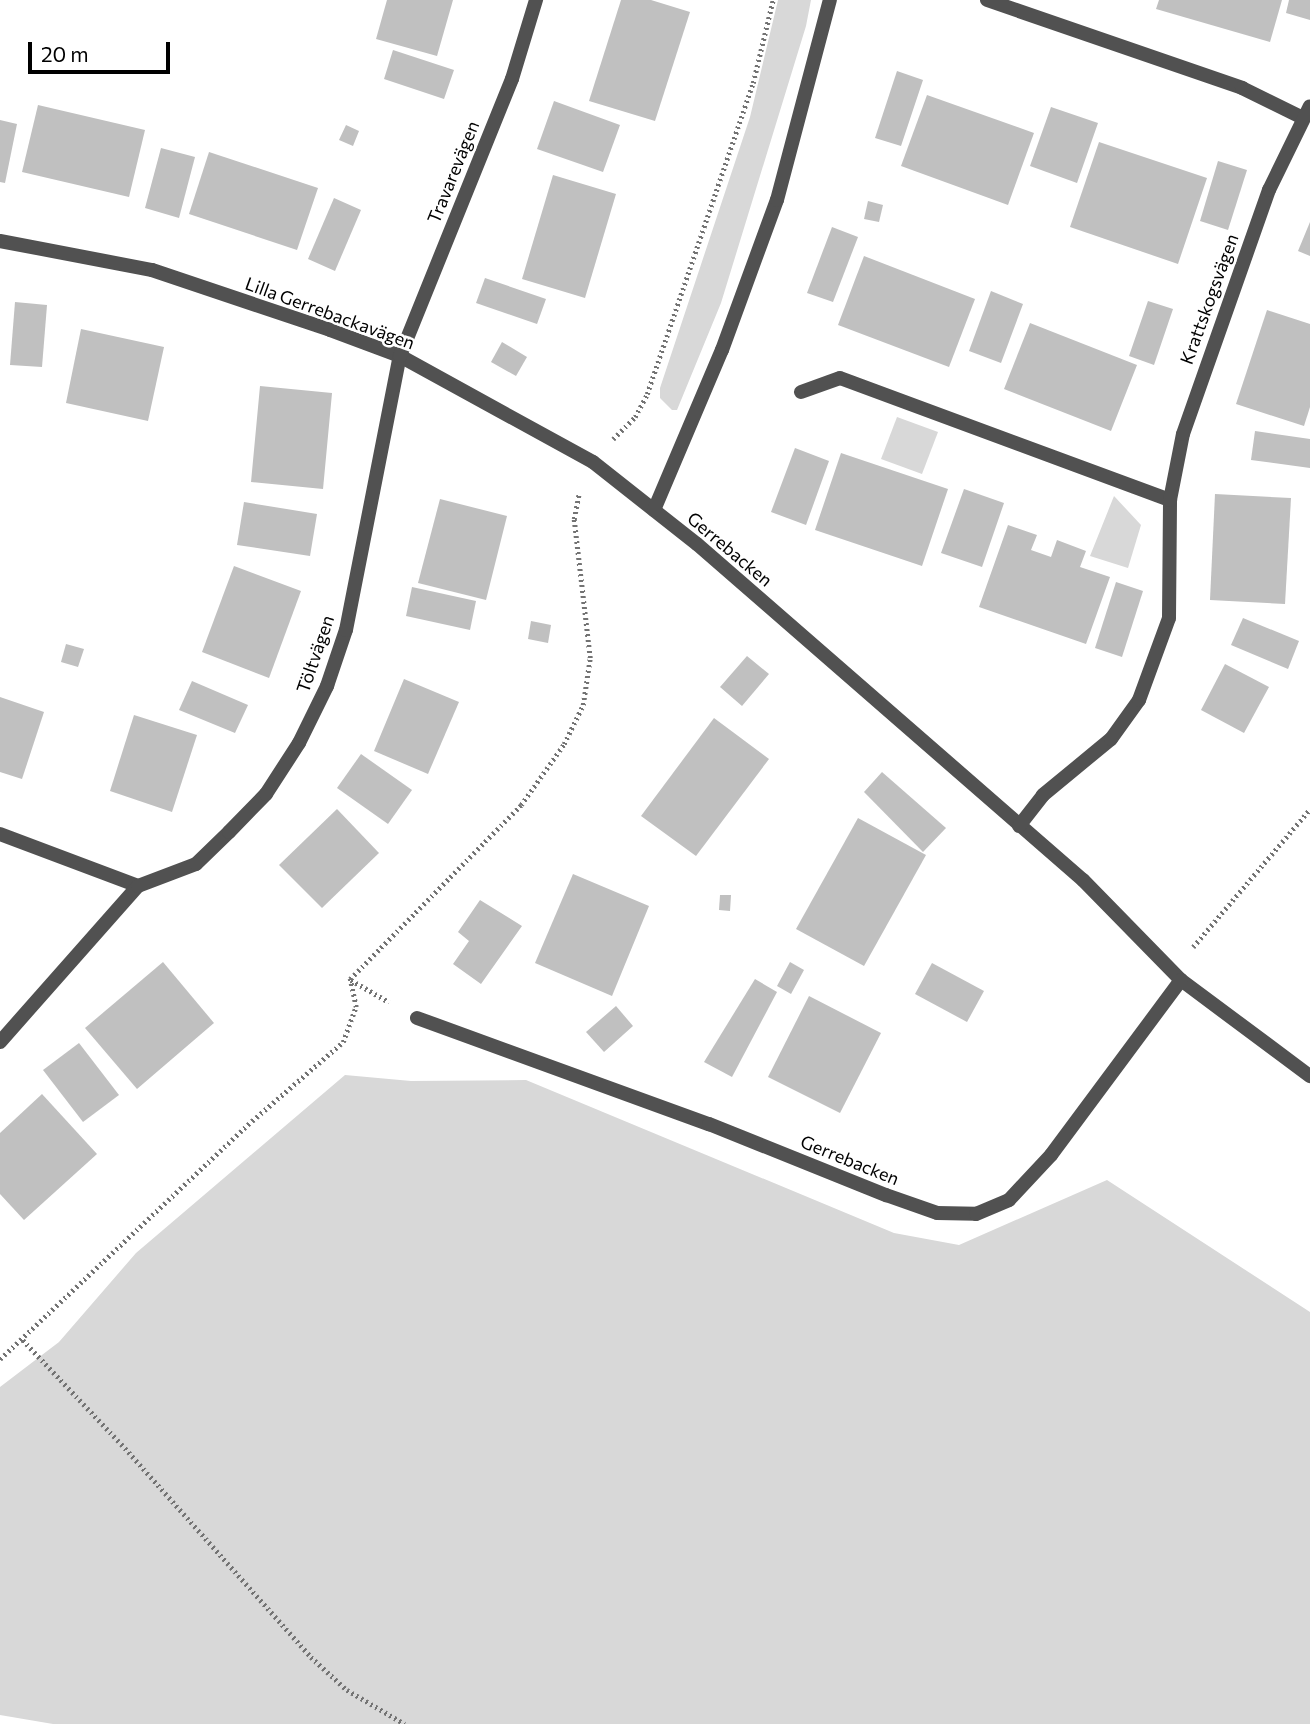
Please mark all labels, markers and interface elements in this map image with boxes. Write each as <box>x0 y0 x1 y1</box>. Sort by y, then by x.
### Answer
scale bar <box>32 28 173 72</box>
text: 20 m <box>41 41 89 66</box>
street label: Travarevägen <box>423 118 483 226</box>
street label: Krattskogsvägen <box>1175 231 1243 367</box>
street label: Lilla Gerrebackavägen <box>242 272 418 354</box>
street label: Gerrebacken <box>683 507 777 591</box>
street label: Töltvägen <box>292 612 338 696</box>
street label: Gerrebacken <box>798 1130 902 1190</box>

